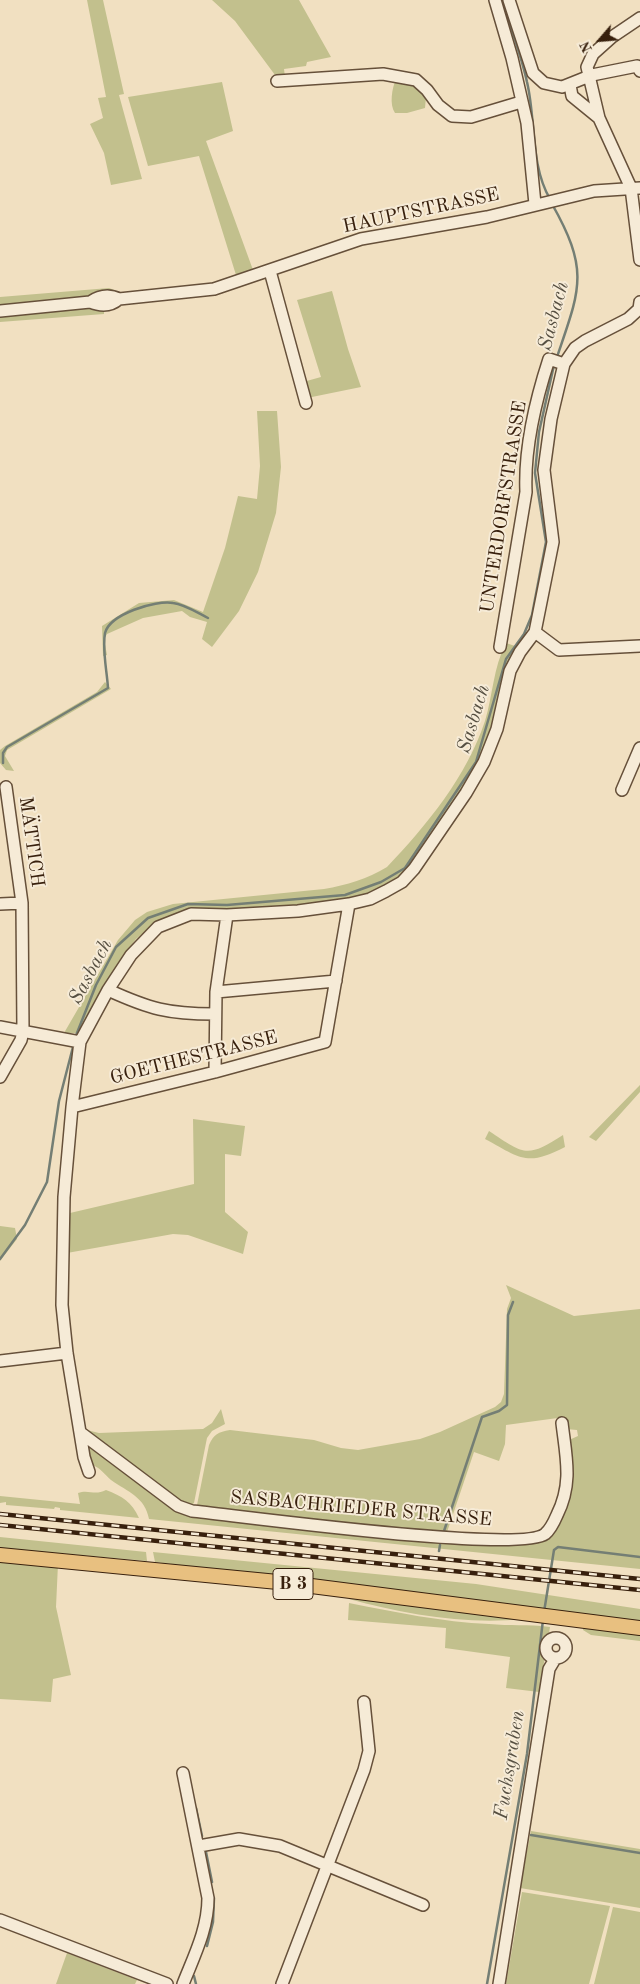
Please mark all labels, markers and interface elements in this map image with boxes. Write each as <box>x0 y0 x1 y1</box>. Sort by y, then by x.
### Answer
north arrow <box>575 15 625 65</box>
text: N <box>578 39 595 55</box>
street label: HAUPTSTRASSE <box>341 183 501 239</box>
water label: Sasbach <box>533 279 575 353</box>
street label: UNTERDORFSTRASSE <box>476 399 532 615</box>
water label: Sasbach <box>452 682 496 756</box>
street label: MÄTTICH <box>13 795 49 889</box>
water label: Sasbach <box>64 935 118 1009</box>
street label: GOETHESTRASSE <box>108 1026 280 1090</box>
street label: SASBACHRIEDER STRASSE <box>229 1486 493 1532</box>
road number: B 3 <box>273 1568 313 1600</box>
water label: Fuchsgraben <box>490 1709 530 1821</box>

